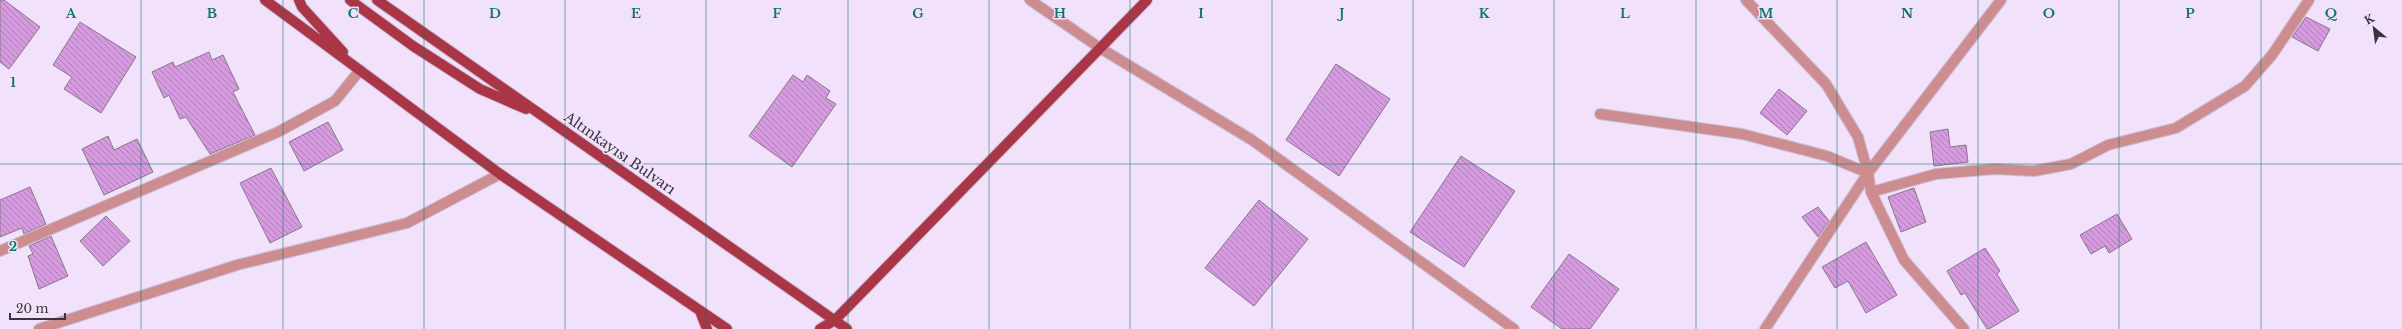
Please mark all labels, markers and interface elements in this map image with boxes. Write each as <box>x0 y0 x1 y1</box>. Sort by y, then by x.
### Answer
text: A <box>65 5 77 22</box>
text: B <box>207 5 217 22</box>
text: C <box>348 5 359 22</box>
text: D <box>489 5 501 22</box>
text: E <box>631 5 641 22</box>
text: F <box>773 5 782 22</box>
text: G <box>912 5 924 22</box>
text: H <box>1054 5 1066 22</box>
text: I <box>1198 5 1204 22</box>
text: J <box>1336 5 1345 22</box>
text: K <box>1479 5 1490 22</box>
text: L <box>1620 5 1630 22</box>
text: M <box>1759 5 1774 22</box>
text: N <box>1901 5 1913 22</box>
text: O <box>2043 5 2055 22</box>
text: P <box>2185 5 2195 22</box>
text: Q <box>2325 5 2338 22</box>
north arrow <box>2354 8 2394 48</box>
text: K <box>2362 10 2377 28</box>
text: 1 <box>10 74 16 91</box>
street label: Altınkayısı Bulvarı <box>560 107 679 198</box>
text: 2 <box>9 238 17 255</box>
scale bar <box>10 295 65 321</box>
text: 20 m <box>16 301 48 316</box>

